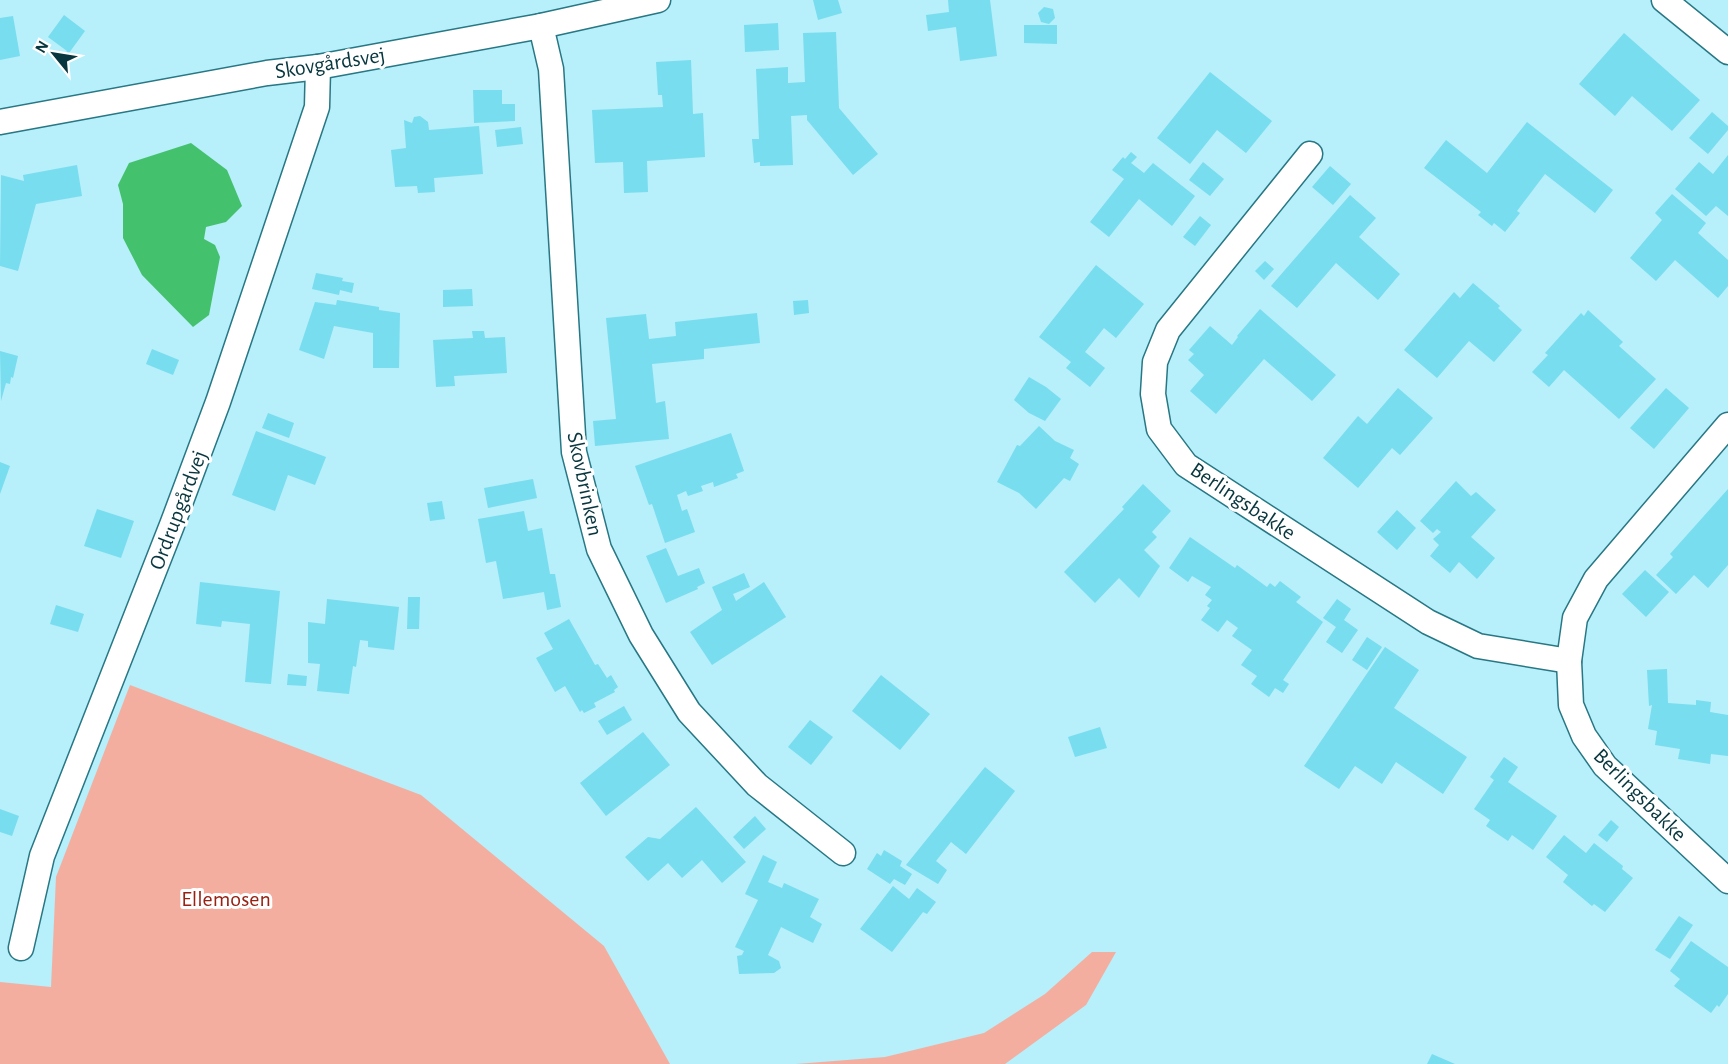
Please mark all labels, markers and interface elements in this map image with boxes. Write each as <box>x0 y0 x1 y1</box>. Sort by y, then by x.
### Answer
north arrow <box>24 24 84 84</box>
text: N <box>32 38 52 56</box>
street label: Skovgårdsvej <box>273 43 387 83</box>
street label: Skovbrinken <box>563 430 607 538</box>
street label: Ordrupgårdvej <box>145 447 211 573</box>
street label: Berlingsbakke <box>1187 458 1299 544</box>
street label: Berlingsbakke <box>1589 744 1691 846</box>
park label: Ellemosen <box>181 888 271 910</box>

